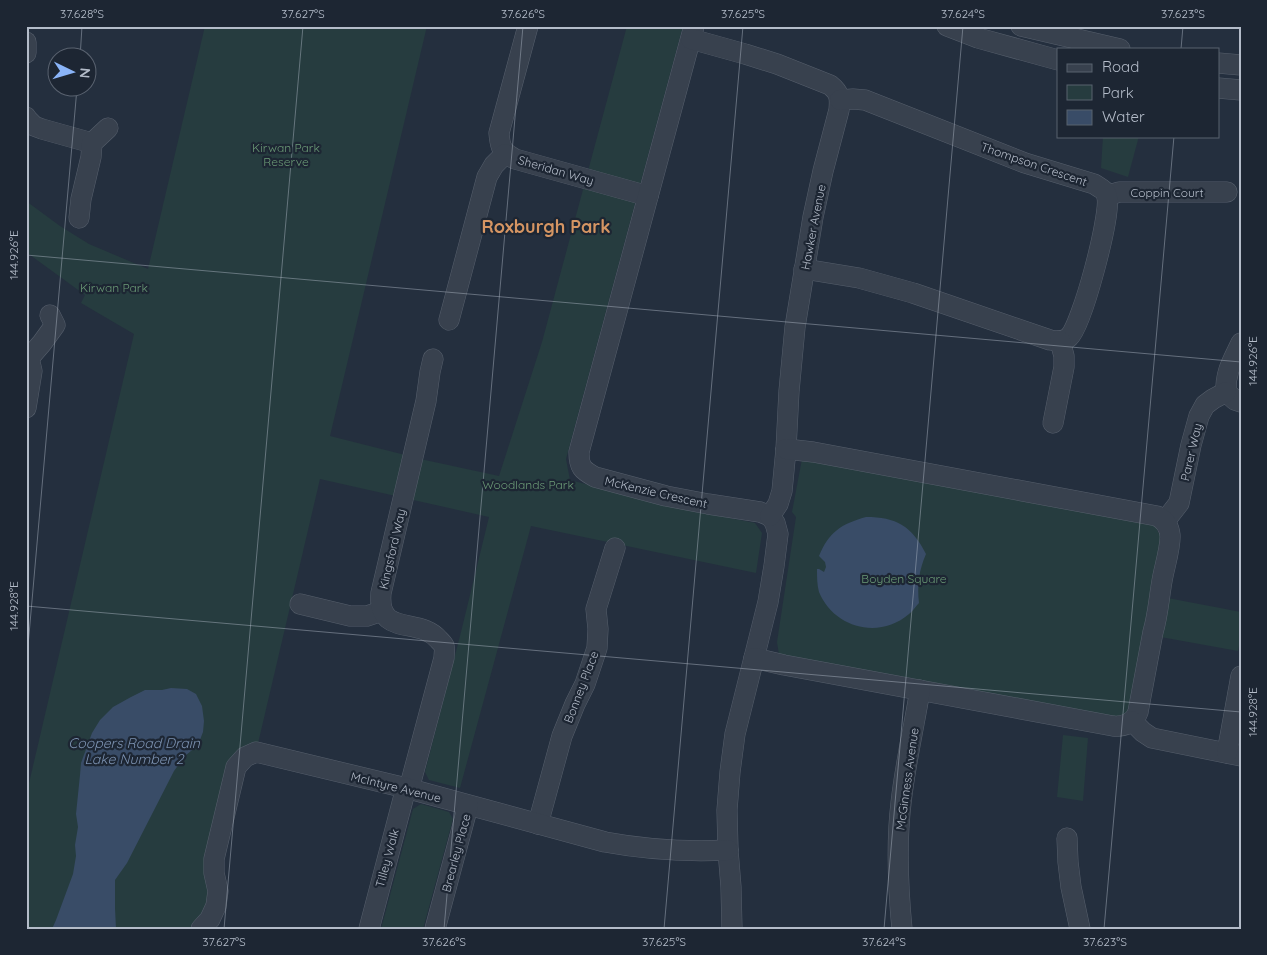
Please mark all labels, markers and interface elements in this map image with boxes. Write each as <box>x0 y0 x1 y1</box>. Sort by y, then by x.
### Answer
text: 37.628°S <box>60 6 104 21</box>
text: 37.627°S <box>281 6 325 21</box>
text: 37.626°S <box>501 6 545 21</box>
text: 37.625°S <box>721 6 765 21</box>
text: 37.624°S <box>941 6 985 21</box>
text: 37.623°S <box>1161 6 1205 21</box>
north arrow <box>48 48 98 98</box>
legend <box>1057 48 1220 138</box>
text: Road <box>1102 57 1139 76</box>
text: N <box>76 67 94 79</box>
text: Park <box>1102 83 1134 102</box>
text: Water <box>1102 107 1145 126</box>
street label: Thompson Crescent <box>979 139 1089 189</box>
park label: Kirwan Park Reserve <box>252 140 320 169</box>
street label: Sheridan Way <box>517 152 595 188</box>
street label: Hawker Avenue <box>797 183 829 271</box>
street label: Coppin Court <box>1130 185 1204 200</box>
district label: Roxburgh Park <box>482 215 610 238</box>
text: 144.926°E <box>6 230 21 280</box>
park label: Kirwan Park <box>80 280 148 295</box>
text: 144.926°E <box>1245 336 1260 386</box>
street label: Parer Way <box>1177 422 1205 482</box>
street label: McKenzie Crescent <box>603 473 709 511</box>
park label: Woodlands Park <box>482 477 574 492</box>
street label: Kingsford Way <box>375 507 409 591</box>
park label: Boyden Square <box>861 571 947 586</box>
text: 144.928°E <box>6 581 21 631</box>
street label: Bonney Place <box>560 649 602 725</box>
text: 144.928°E <box>1245 687 1260 737</box>
street label: McGinness Avenue <box>892 727 922 831</box>
water label: Coopers Road Drain Lake Number 2 <box>68 734 201 768</box>
street label: McIntyre Avenue <box>349 769 443 806</box>
street label: Brearley Place <box>438 812 474 894</box>
street label: Tilley Walk <box>372 827 402 889</box>
text: 37.627°S <box>202 934 246 949</box>
text: 37.626°S <box>422 934 466 949</box>
text: 37.625°S <box>642 934 686 949</box>
text: 37.624°S <box>862 934 906 949</box>
text: 37.623°S <box>1083 934 1127 949</box>

